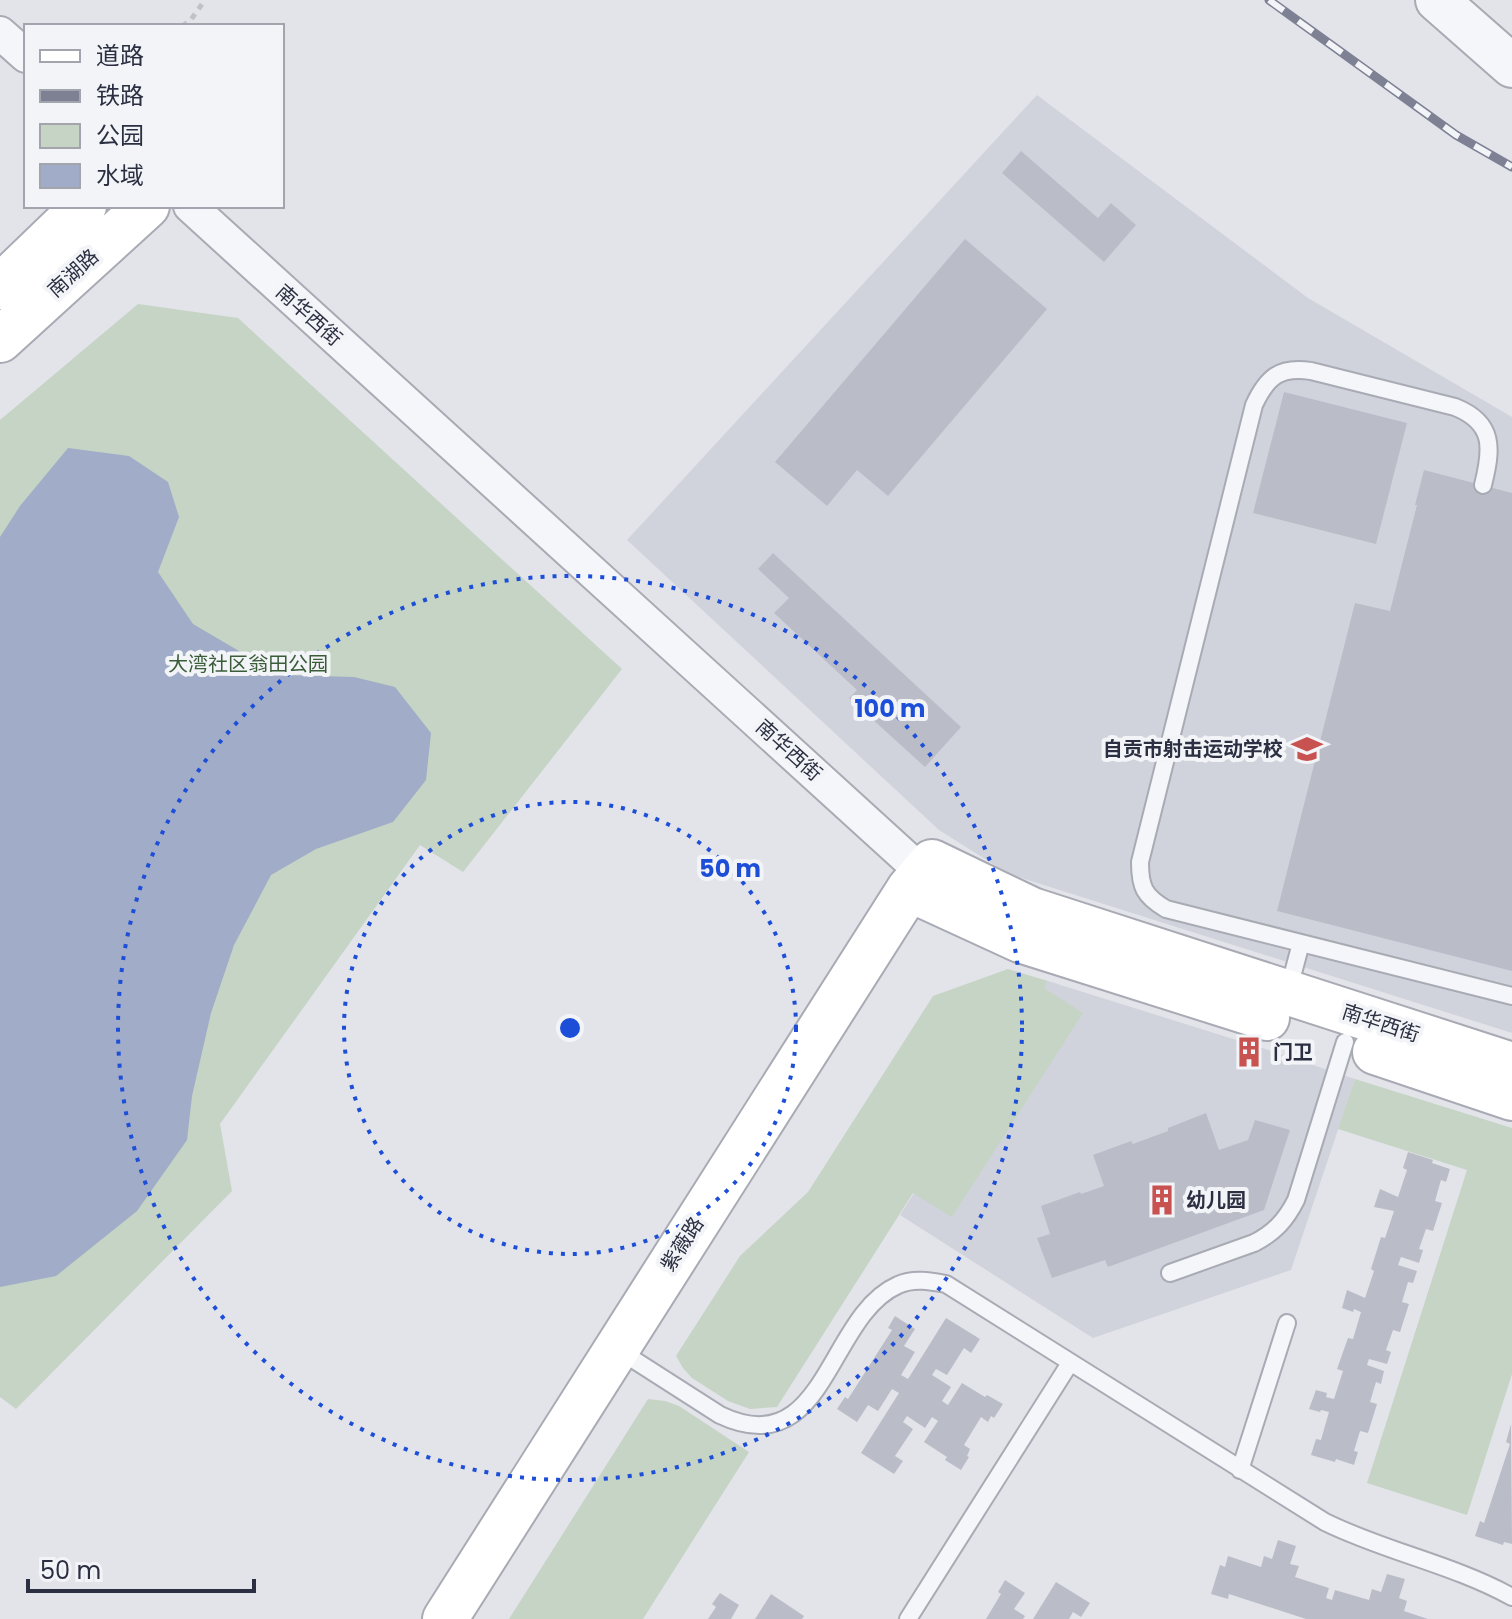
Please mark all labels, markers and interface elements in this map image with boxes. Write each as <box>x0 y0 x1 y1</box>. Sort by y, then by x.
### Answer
legend <box>24 24 284 208</box>
text: 道路 <box>96 39 144 72</box>
text: 铁路 <box>96 79 144 112</box>
text: 公园 <box>96 119 144 152</box>
text: 水域 <box>96 159 144 192</box>
street label: 南湖路 <box>41 243 105 303</box>
street label: 南华西街 <box>270 278 348 352</box>
park label: 大湾社区翁田公园 <box>168 650 328 678</box>
text: 100 m <box>855 692 925 725</box>
street label: 南华西街 <box>750 713 828 787</box>
school or university icon: 自贡市射击运动学校 <box>1290 732 1324 766</box>
place label: 自贡市射击运动学校 <box>1103 735 1283 763</box>
text: 50 m <box>699 852 761 885</box>
street label: 南华西街 <box>1339 997 1423 1049</box>
centre of rings <box>556 1014 584 1042</box>
building icon: 门卫 <box>1232 1035 1266 1069</box>
place label: 门卫 <box>1273 1038 1313 1066</box>
building icon: 幼儿园 <box>1145 1183 1179 1217</box>
place label: 幼儿园 <box>1186 1186 1246 1214</box>
street label: 紫薇路 <box>654 1211 710 1277</box>
scale bar <box>28 1543 254 1593</box>
text: 50 m <box>40 1554 101 1587</box>

